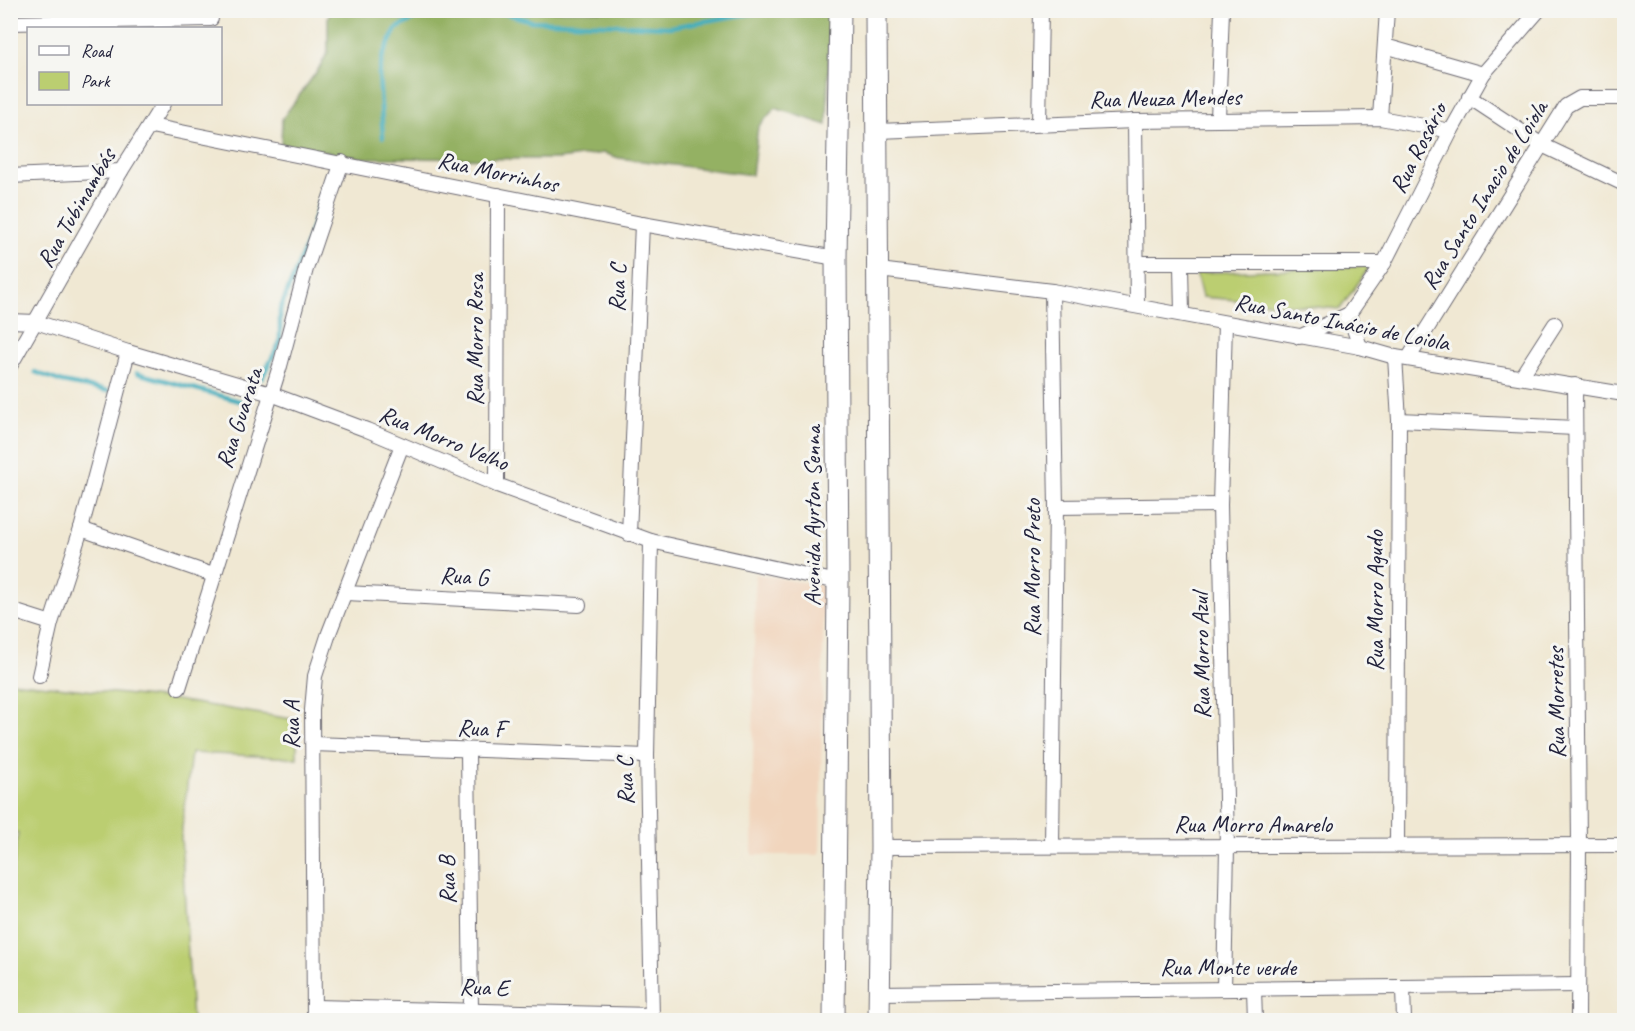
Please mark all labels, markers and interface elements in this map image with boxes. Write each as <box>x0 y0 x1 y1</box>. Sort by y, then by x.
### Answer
legend <box>27 27 222 105</box>
text: Road <box>81 40 114 62</box>
text: Park <box>81 70 111 92</box>
street label: Rua Neuza Mendes <box>1089 82 1244 114</box>
street label: Rua Santo Inacio de Loiola <box>1414 93 1555 295</box>
street label: Rua Rosário <box>1383 96 1455 198</box>
street label: Rua Tubinambás <box>30 141 123 273</box>
street label: Rua Morrinhos <box>435 145 563 200</box>
street label: Rua C <box>601 260 633 313</box>
street label: Rua Morro Rosa <box>460 272 490 406</box>
street label: Rua Santo Inácio de Loiola <box>1232 286 1454 358</box>
street label: Rua Guarata <box>209 362 270 472</box>
street label: Rua Morro Velho <box>375 398 514 478</box>
street label: Avenida Ayrton Senna <box>797 424 827 606</box>
street label: Rua Morro Preto <box>1017 498 1047 637</box>
street label: Rua Morro Agudo <box>1360 529 1390 672</box>
street label: Rua G <box>439 560 491 592</box>
street label: Rua Morro Azul <box>1185 589 1217 719</box>
street label: Rua Morretes <box>1540 644 1572 759</box>
street label: Rua A <box>276 700 306 749</box>
street label: Rua F <box>457 712 511 744</box>
street label: Rua C <box>610 753 640 805</box>
street label: Rua Morro Amarelo <box>1174 809 1333 839</box>
street label: Rua B <box>432 854 462 905</box>
street label: Rua Monte verde <box>1160 952 1298 982</box>
street label: Rua E <box>459 971 512 1003</box>

